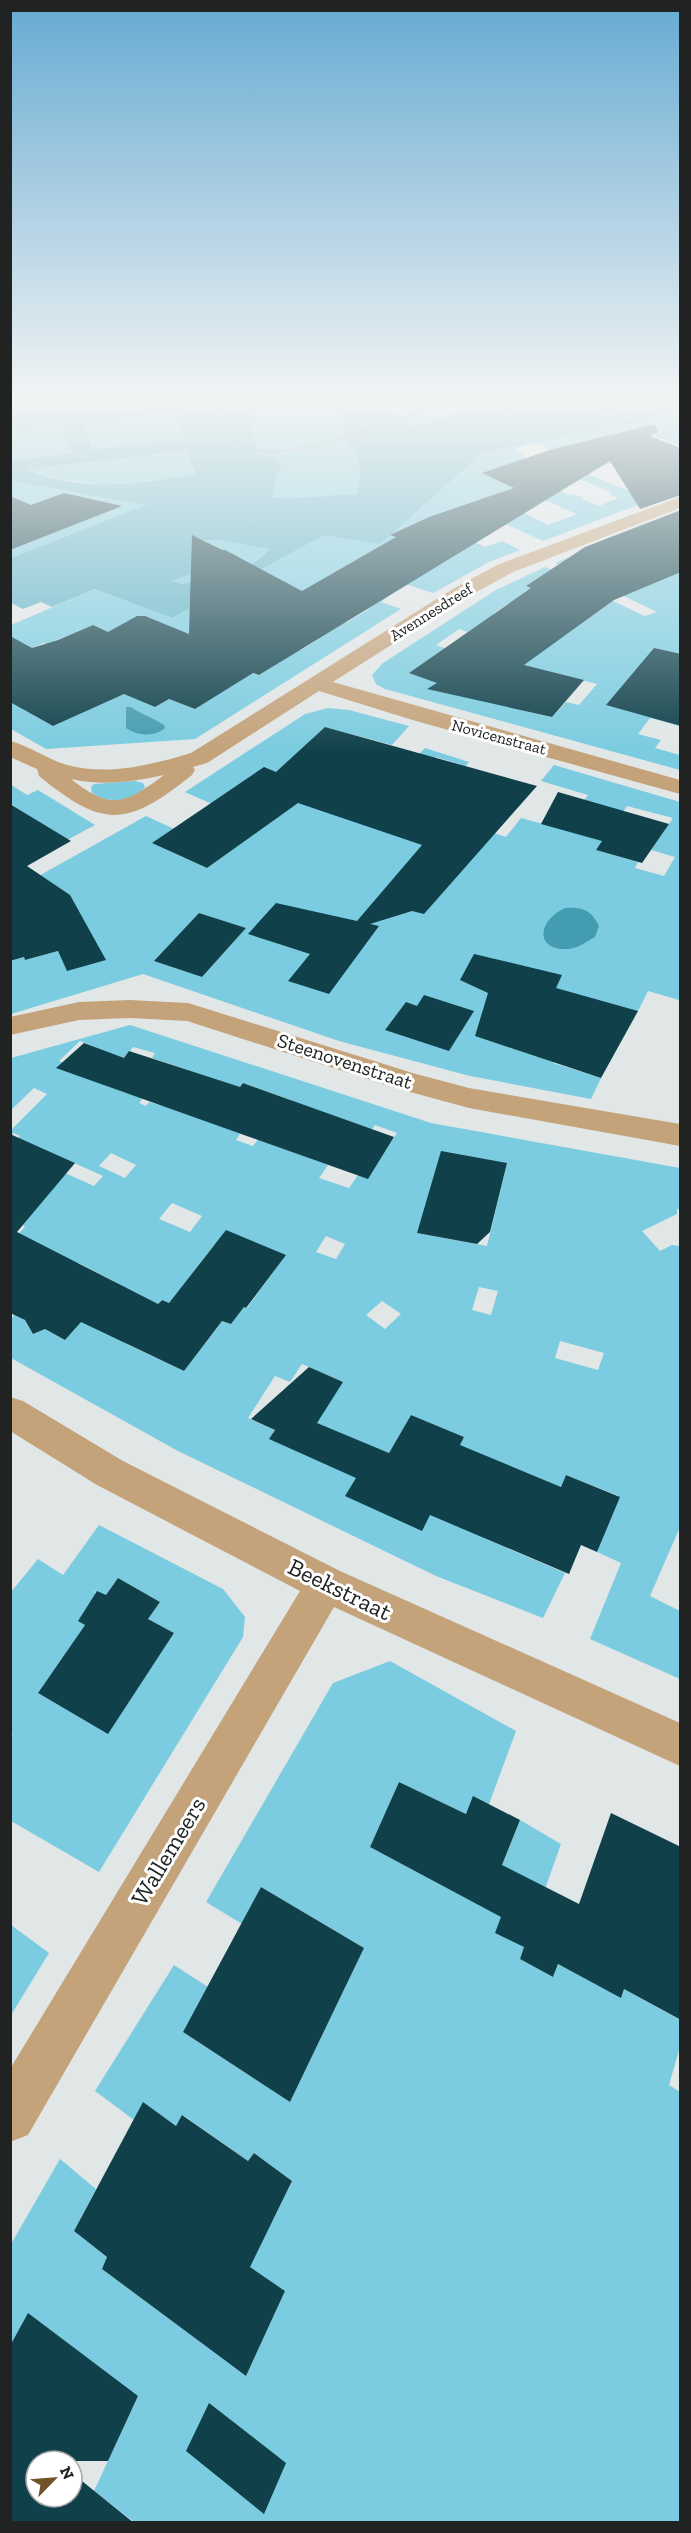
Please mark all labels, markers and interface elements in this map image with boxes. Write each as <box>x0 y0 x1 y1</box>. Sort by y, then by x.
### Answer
street label: Avennesdreef <box>386 578 477 645</box>
street label: Novicenstraat <box>450 715 548 759</box>
street label: Steenovenstraat <box>275 1028 416 1094</box>
street label: Beekstraat <box>284 1552 396 1626</box>
street label: Wallemeers <box>124 1792 212 1910</box>
north arrow <box>24 2449 84 2509</box>
text: N <box>56 2463 78 2482</box>

